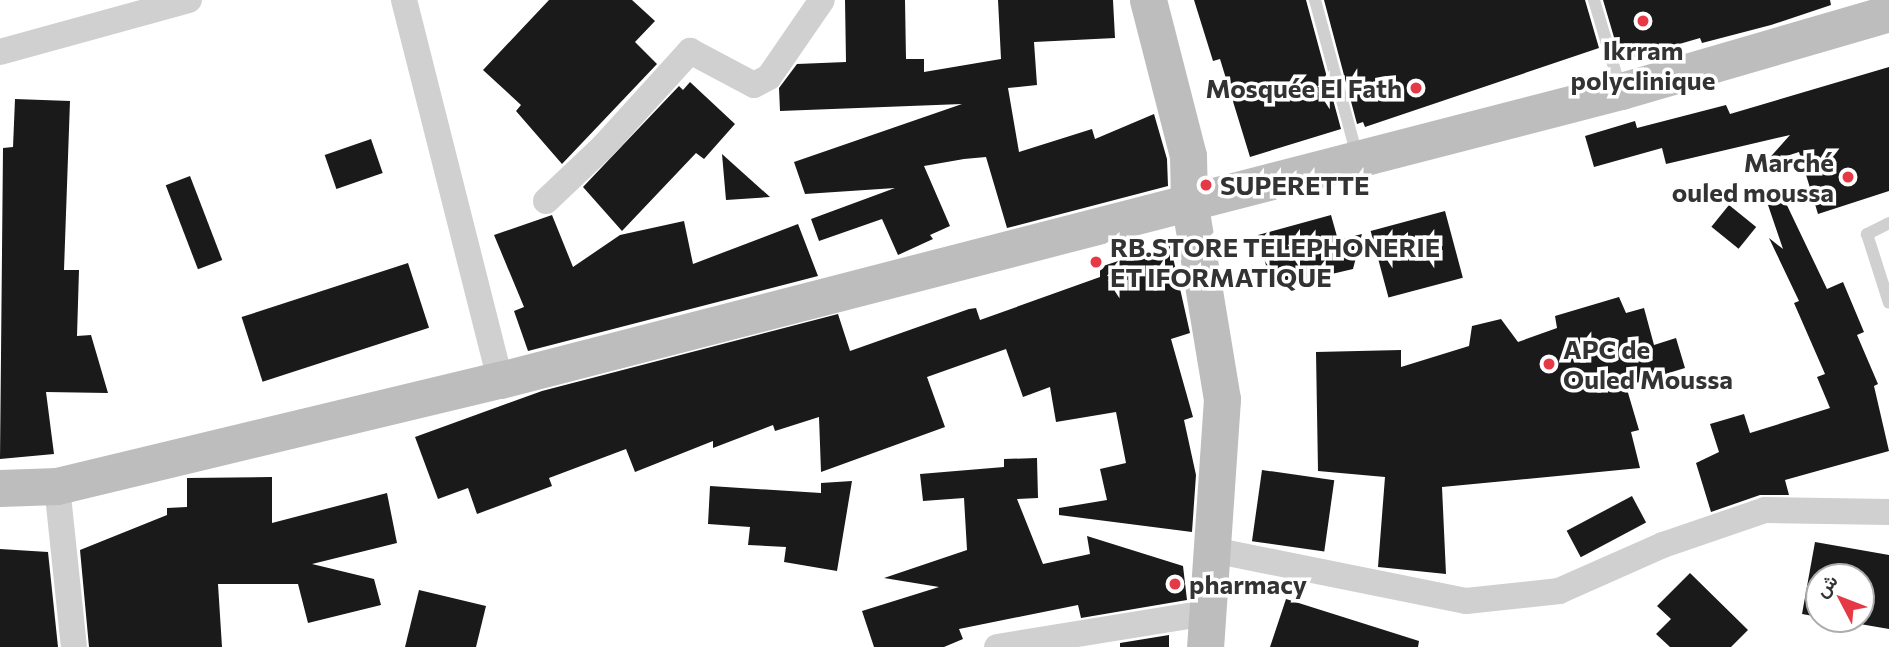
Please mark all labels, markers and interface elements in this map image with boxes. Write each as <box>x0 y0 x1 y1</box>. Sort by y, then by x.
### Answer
marker: Ikrram polyclinique <box>1633 11 1653 31</box>
place label: Ikrram polyclinique <box>1571 34 1715 96</box>
place label: Mosquée El Fath <box>1205 72 1402 104</box>
marker: Mosquée El Fath <box>1408 80 1424 96</box>
place label: Marché ouled moussa <box>1672 146 1834 208</box>
place label: SUPERETTE <box>1220 169 1369 201</box>
marker: Marché ouled moussa <box>1840 169 1856 185</box>
marker: SUPERETTE <box>1198 177 1214 193</box>
place label: RB.STORE TELEPHONERIE ET IFORMATIQUE <box>1110 231 1440 292</box>
marker: RB.STORE TELEPHONERIE ET IFORMATIQUE <box>1088 254 1104 270</box>
place label: APC de Ouled Moussa <box>1563 333 1733 394</box>
marker: APC de Ouled Moussa <box>1541 356 1557 372</box>
north arrow <box>1805 563 1875 633</box>
place label: pharmacy <box>1189 568 1307 600</box>
text: ش <box>1809 569 1842 601</box>
marker: pharmacy <box>1167 576 1183 592</box>

